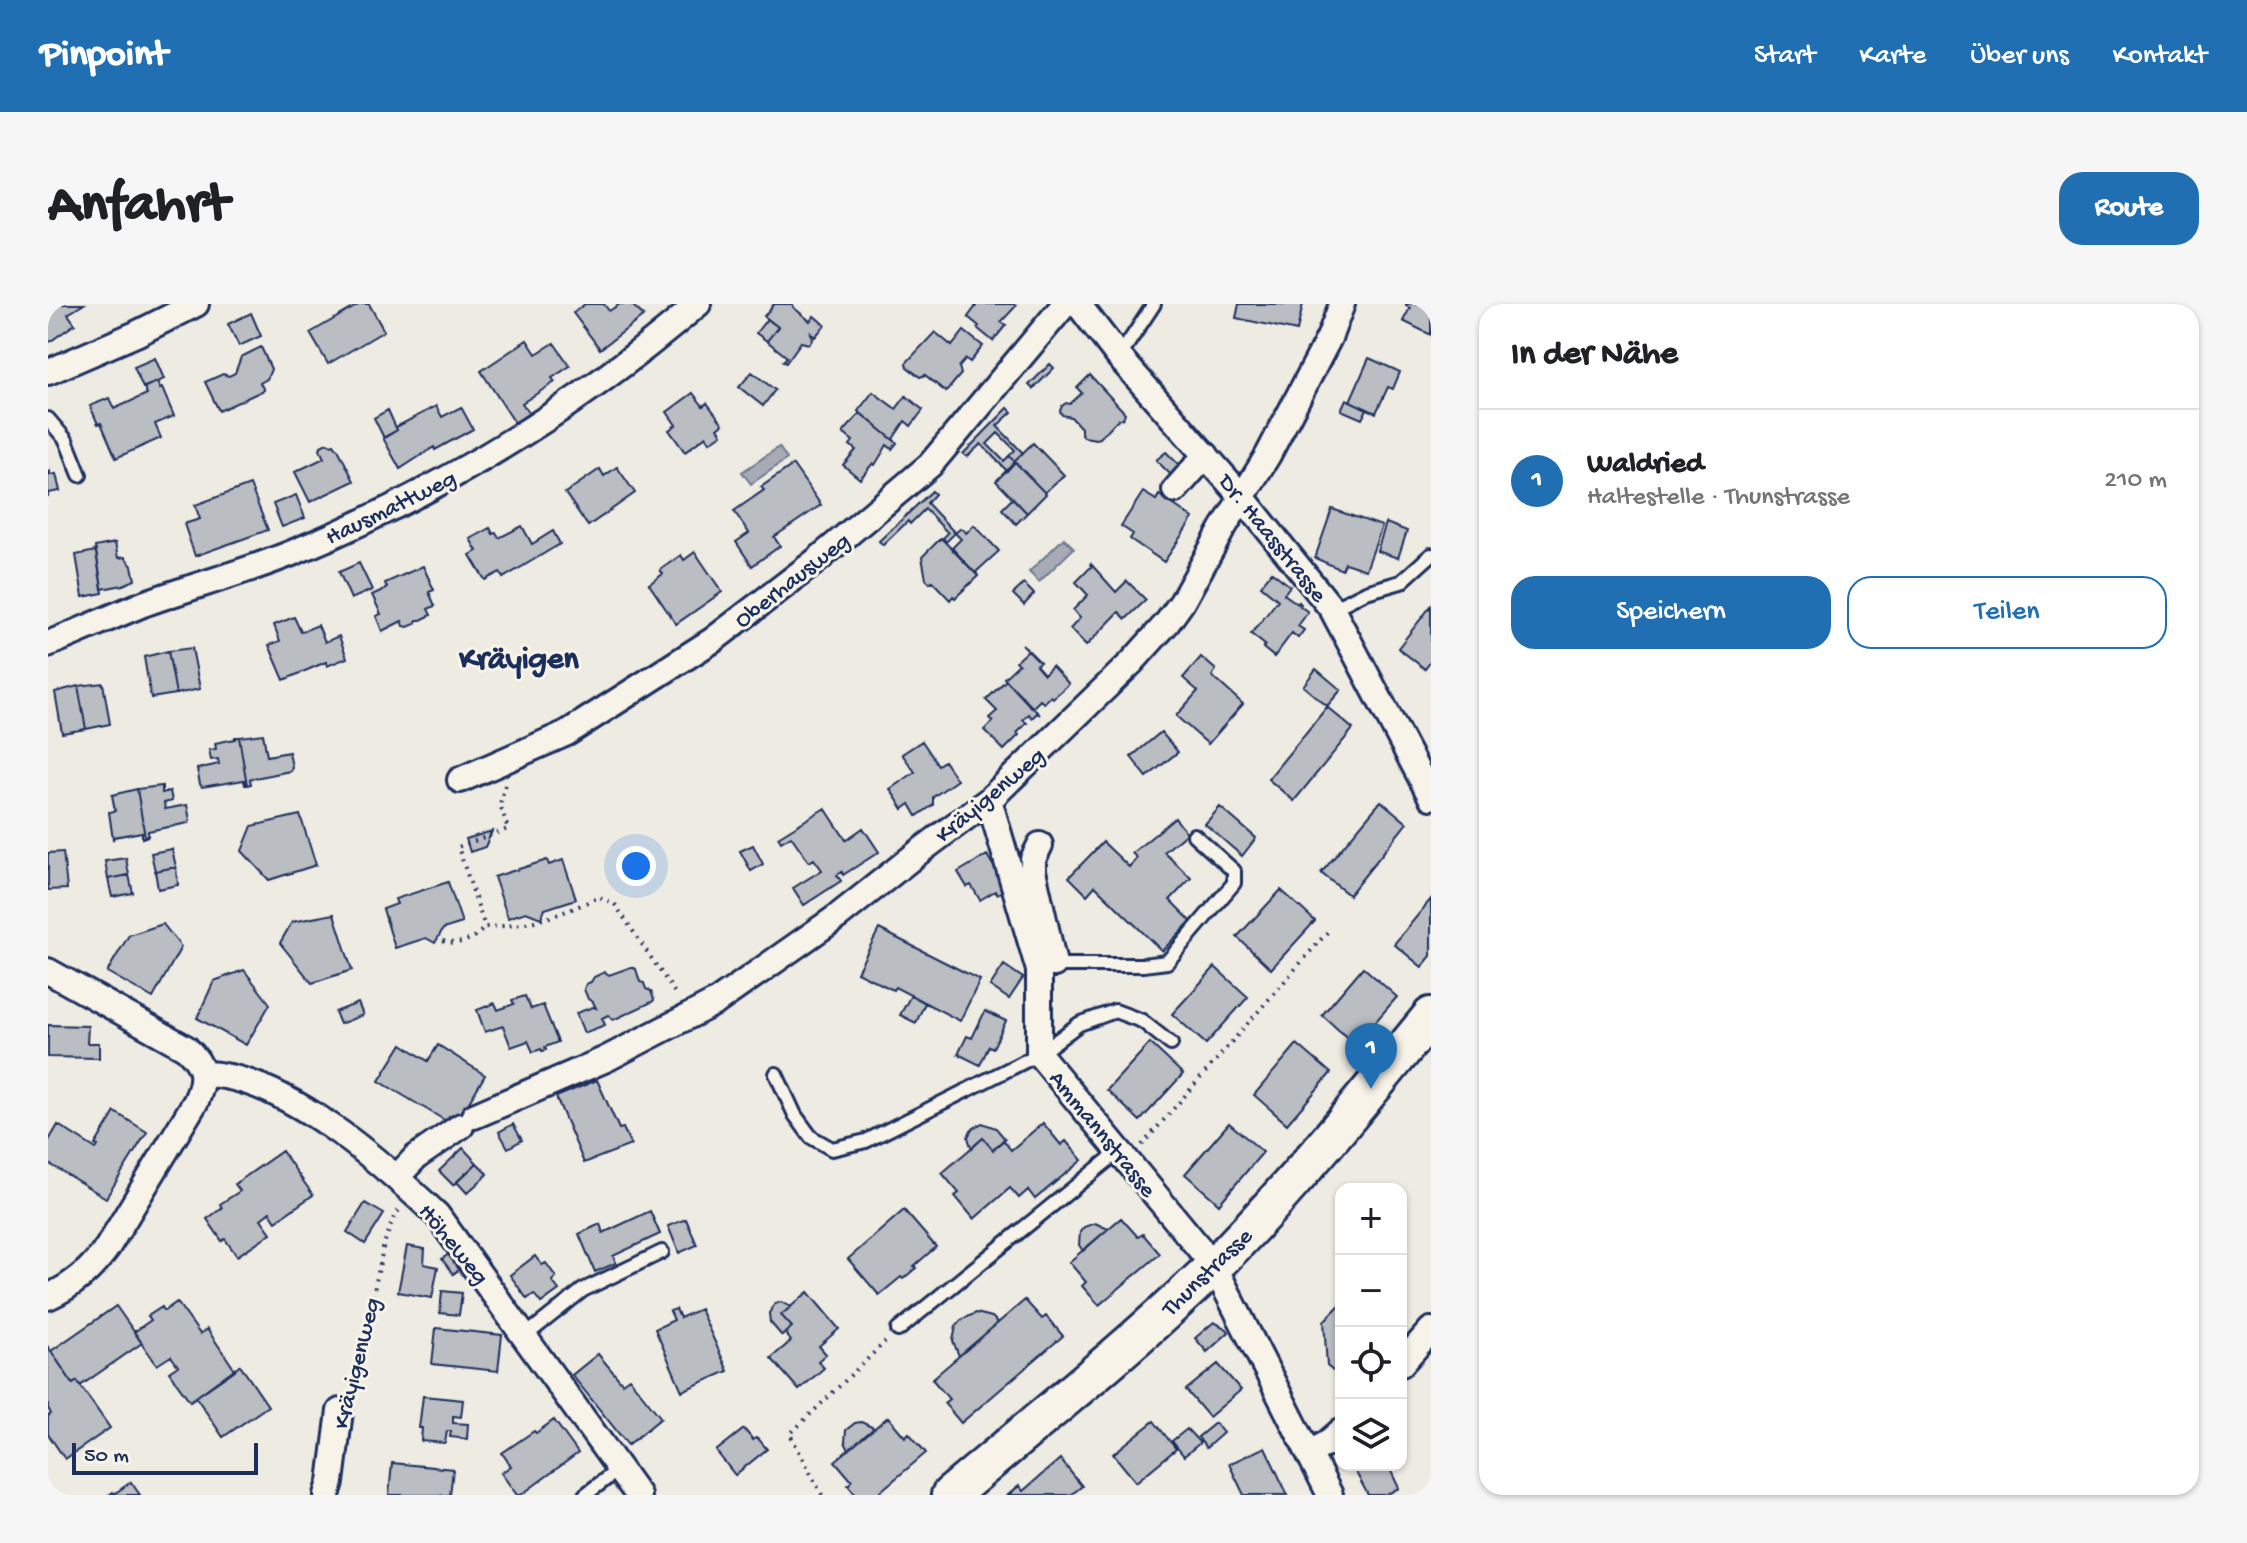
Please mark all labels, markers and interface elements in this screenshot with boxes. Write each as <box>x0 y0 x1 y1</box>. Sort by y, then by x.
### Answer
text: Pinpoint <box>40 34 168 78</box>
text: Start <box>1754 40 1815 73</box>
text: Karte <box>1859 40 1926 73</box>
text: Über uns <box>1970 40 2069 73</box>
text: Kontakt <box>2113 40 2207 73</box>
button: Route <box>2059 172 2199 245</box>
text: Anfahrt <box>48 175 229 241</box>
text: In der Nähe <box>1511 336 1678 376</box>
text: Waldried <box>1587 448 1704 483</box>
street label: Hausmattweg <box>321 465 462 553</box>
text: 1 <box>1532 466 1542 497</box>
text: 210 m <box>2104 466 2167 497</box>
street label: Dr. Haasstrasse <box>1209 467 1332 610</box>
text: Haltestelle · Thunstrasse <box>1587 483 1850 514</box>
street label: Oberhausweg <box>729 528 857 636</box>
button: Speichern <box>1511 576 1831 649</box>
button: Teilen <box>1847 576 2167 649</box>
district label: Kräyigen <box>458 642 579 680</box>
street label: Kräyigenweg <box>931 742 1052 851</box>
your location <box>616 846 656 886</box>
pin: 1 <box>1345 1023 1397 1089</box>
street label: Ammannstrasse <box>1041 1066 1162 1205</box>
map controls <box>1335 1183 1407 1471</box>
button: + <box>1335 1183 1407 1255</box>
street label: Höheweg <box>411 1199 494 1292</box>
street label: Thunstrasse <box>1155 1223 1260 1325</box>
button: − <box>1335 1255 1407 1327</box>
street label: Kräyigenweg <box>328 1295 389 1432</box>
button: locate <box>1335 1327 1407 1399</box>
button: layers <box>1335 1399 1407 1471</box>
scale bar <box>72 1439 258 1475</box>
text: 50 m <box>84 1444 129 1470</box>

